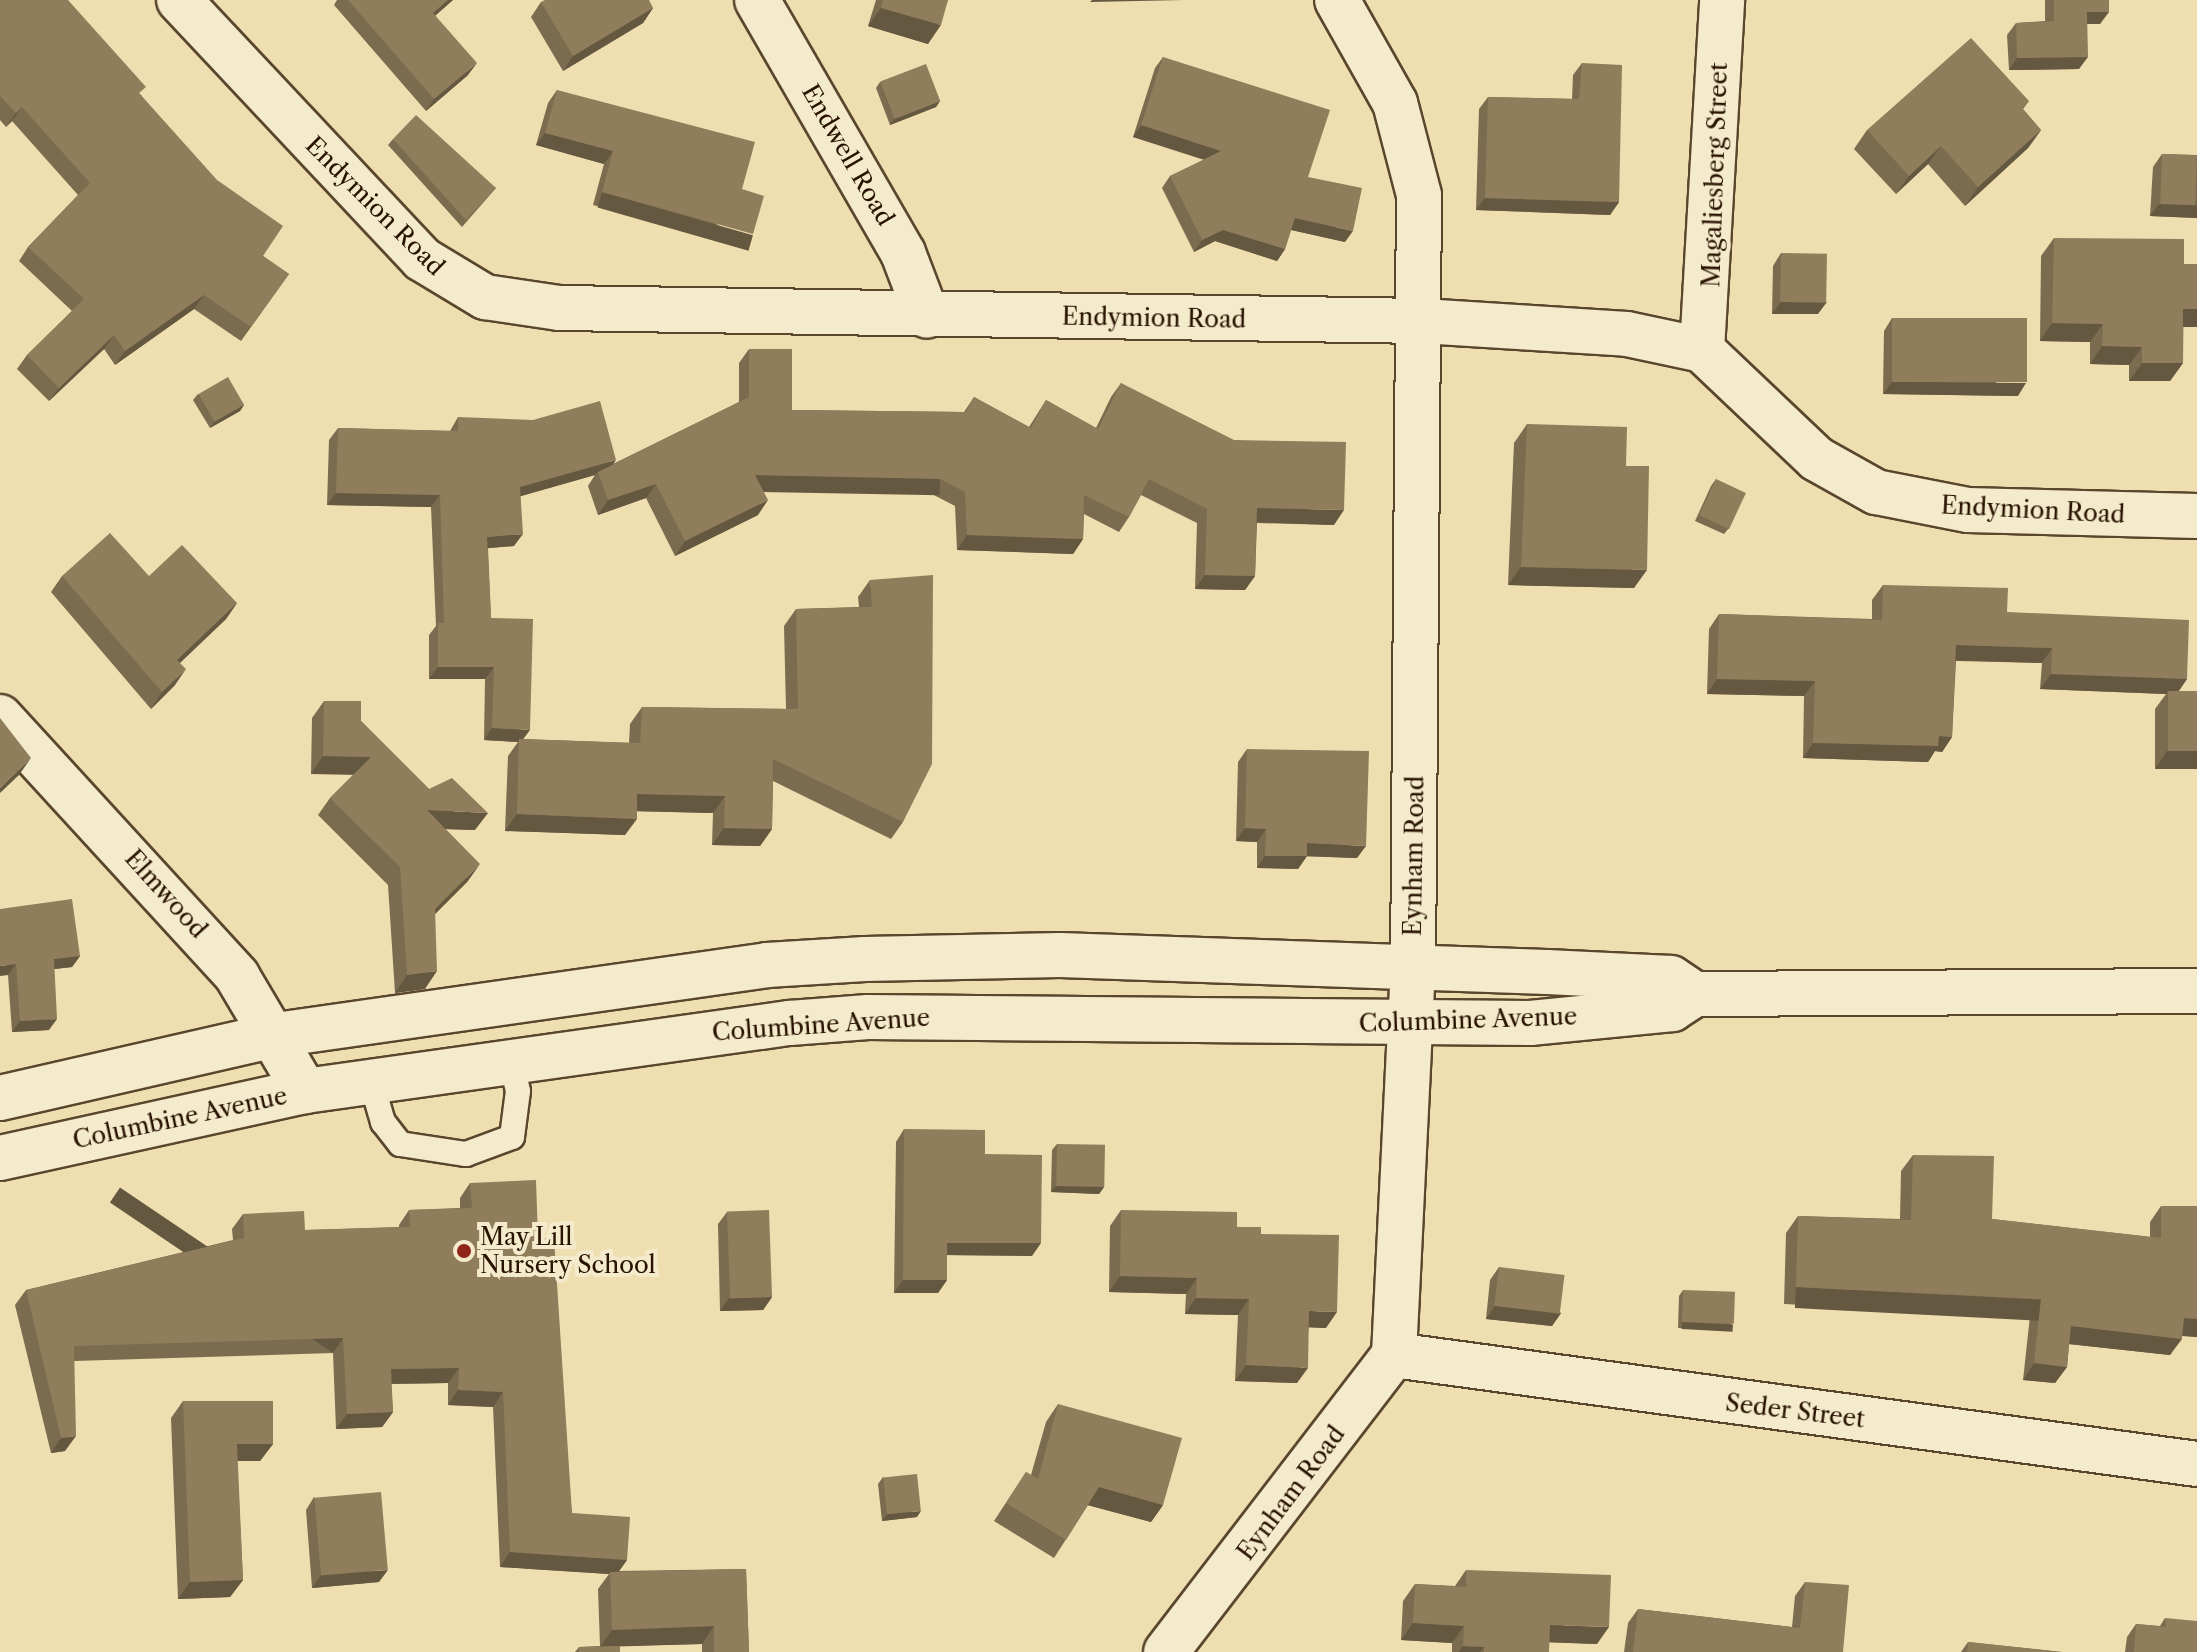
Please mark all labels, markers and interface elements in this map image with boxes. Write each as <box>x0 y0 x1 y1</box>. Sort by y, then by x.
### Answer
street label: Magaliesberg Street <box>1697 62 1733 288</box>
street label: Endwell Road <box>796 79 900 231</box>
street label: Endymion Road <box>300 131 450 281</box>
street label: Endymion Road <box>1062 302 1246 334</box>
street label: Endymion Road <box>1940 491 2126 529</box>
street label: Eynham Road <box>1398 775 1430 937</box>
street label: Elmwood <box>119 844 213 944</box>
street label: Columbine Avenue <box>1358 1002 1578 1038</box>
street label: Columbine Avenue <box>711 1003 931 1047</box>
street label: Columbine Avenue <box>70 1081 290 1155</box>
place label: May Lill Nursery School <box>480 1223 656 1279</box>
marker: May Lill Nursery School <box>455 1242 473 1260</box>
street label: Seder Street <box>1724 1388 1866 1434</box>
street label: Eynham Road <box>1231 1420 1351 1566</box>

